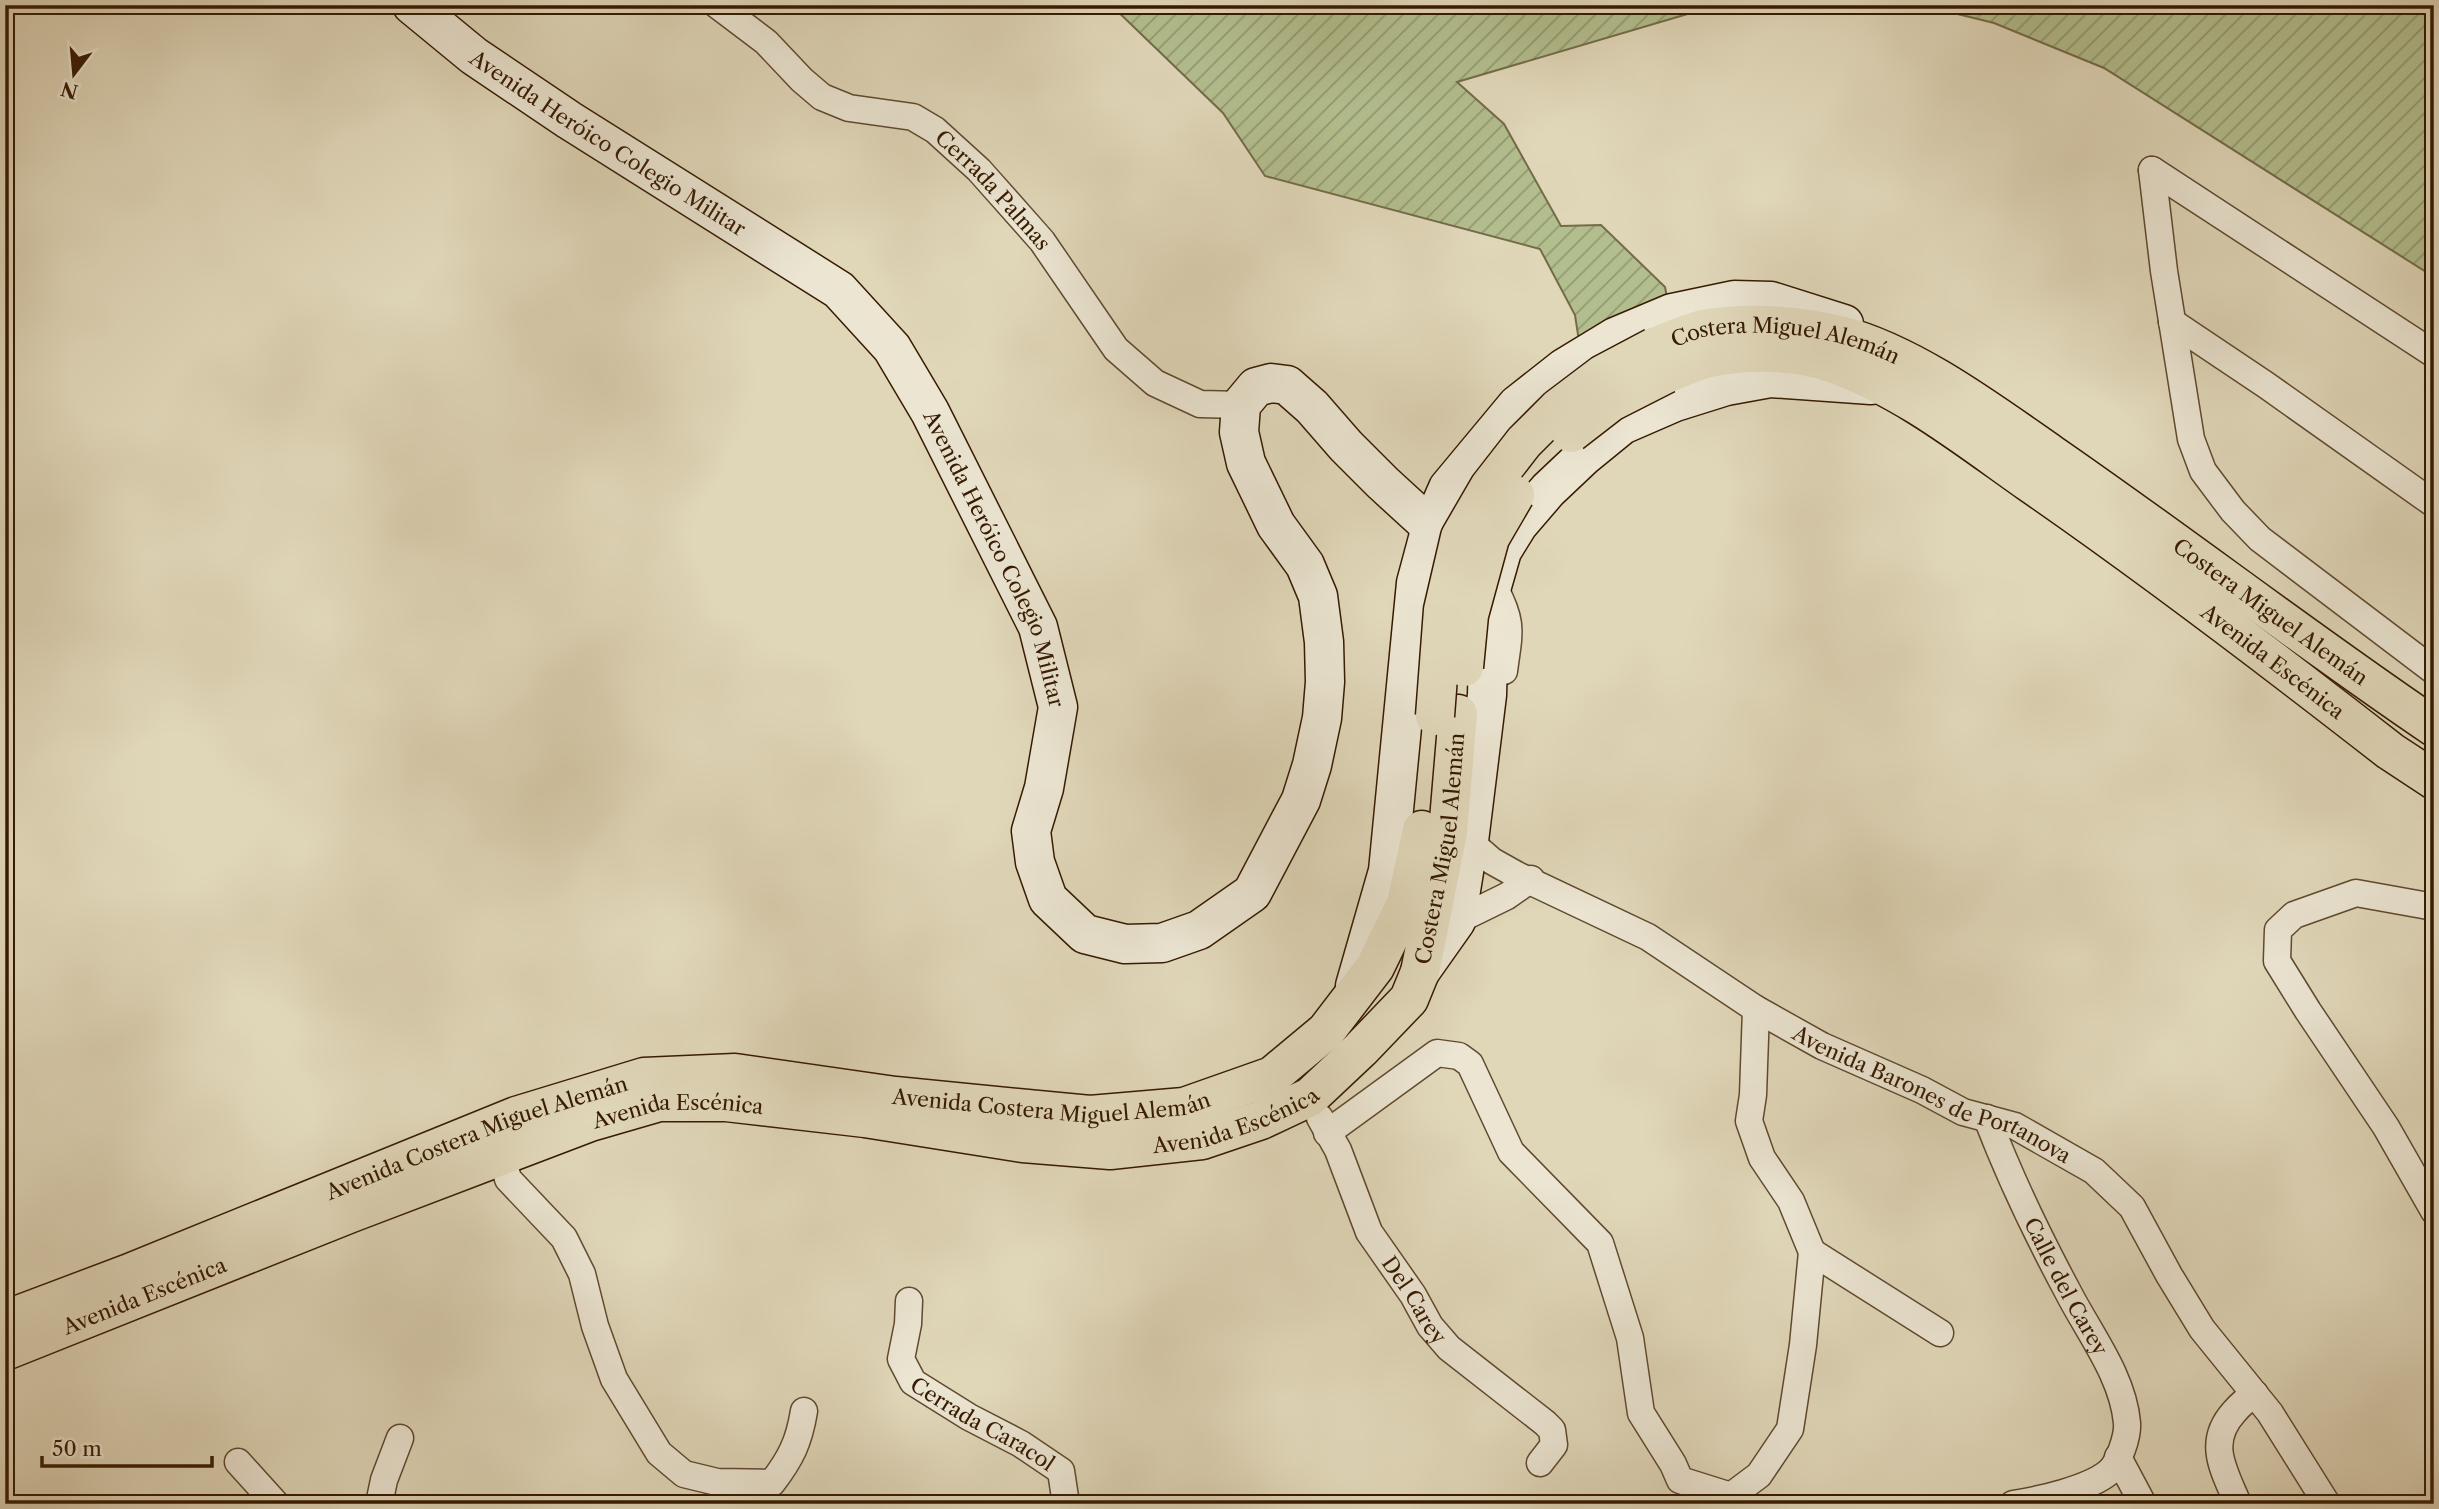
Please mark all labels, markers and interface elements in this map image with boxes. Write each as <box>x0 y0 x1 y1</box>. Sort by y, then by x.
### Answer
north arrow <box>38 38 108 108</box>
street label: Avenida Heróico Colegio Militar <box>465 44 751 241</box>
text: N <box>58 77 81 103</box>
street label: Cerrada Palmas <box>931 124 1057 254</box>
street label: Costera Miguel Alemán <box>1667 312 1904 369</box>
street label: Avenida Heróico Colegio Militar <box>918 405 1070 710</box>
street label: Costera Miguel Alemán <box>2169 533 2373 690</box>
street label: Avenida Escénica <box>2196 598 2351 724</box>
street label: Costera Miguel Alemán <box>1409 732 1469 966</box>
street label: Avenida Barones de Portanova <box>1788 1019 2076 1168</box>
street label: Avenida Costera Miguel Alemán <box>321 1070 630 1205</box>
street label: Avenida Escénica <box>1150 1082 1325 1158</box>
street label: Avenida Costera Miguel Alemán <box>890 1083 1214 1128</box>
street label: Avenida Escénica <box>588 1089 766 1133</box>
street label: Calle del Carey <box>2019 1213 2114 1359</box>
street label: Avenida Escénica <box>58 1251 231 1340</box>
street label: Del Carey <box>1377 1251 1452 1349</box>
street label: Cerrada Caracol <box>906 1371 1060 1476</box>
scale bar <box>42 1425 212 1469</box>
text: 50 m <box>52 1436 102 1461</box>

